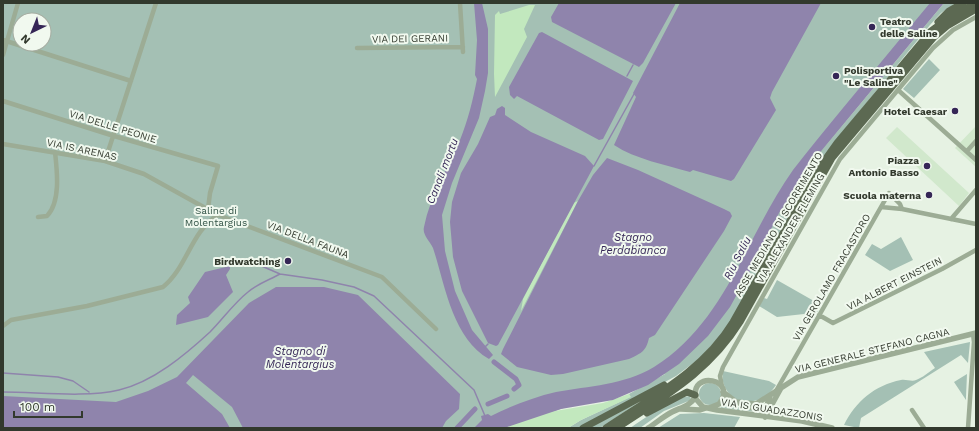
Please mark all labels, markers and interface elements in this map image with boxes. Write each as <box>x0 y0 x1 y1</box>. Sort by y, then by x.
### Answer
north arrow <box>12 12 52 52</box>
place label: Teatro delle Saline <box>880 16 938 39</box>
marker: Teatro delle Saline <box>867 22 877 32</box>
text: N <box>18 31 33 46</box>
street label: VIA DEI GERANI <box>372 32 448 45</box>
place label: Polisportiva "Le Saline" <box>844 65 903 88</box>
marker: Polisportiva "Le Saline" <box>831 71 841 81</box>
place label: Hotel Caesar <box>884 106 948 117</box>
marker: Hotel Caesar <box>950 106 960 116</box>
street label: VIA DELLE PEONIE <box>68 108 158 145</box>
water label: Canali mortu <box>424 136 461 206</box>
street label: VIA IS ARENAS <box>46 137 118 162</box>
street label: ASSE MEDIANO DI SCORRIMENTO <box>732 150 824 299</box>
place label: Piazza Antonio Basso <box>848 155 919 178</box>
marker: Piazza Antonio Basso <box>922 161 932 171</box>
street label: VIA ALEXANDER FLEMING <box>754 171 827 285</box>
place label: Scuola materna <box>843 190 921 201</box>
marker: Scuola materna <box>924 190 934 200</box>
park label: Saline di Molentargius <box>185 205 247 228</box>
street label: VIA GEROLAMO FRACASTORO <box>790 212 872 343</box>
street label: VIA DELLA FAUNA <box>265 219 351 260</box>
water label: Stagno Perdabianca <box>600 231 666 257</box>
water label: Riu Saliu <box>721 234 754 282</box>
street label: VIA ALBERT EINSTEIN <box>845 255 944 312</box>
place label: Birdwatching <box>214 256 280 267</box>
marker: Birdwatching <box>283 256 293 266</box>
street label: VIA GENERALE STEFANO CAGNA <box>794 326 951 375</box>
water label: Stagno di Molentargius <box>266 345 335 371</box>
scale bar <box>14 393 82 419</box>
street label: VIA IS GUADAZZONIS <box>720 396 824 423</box>
text: 100 m <box>20 400 55 414</box>

